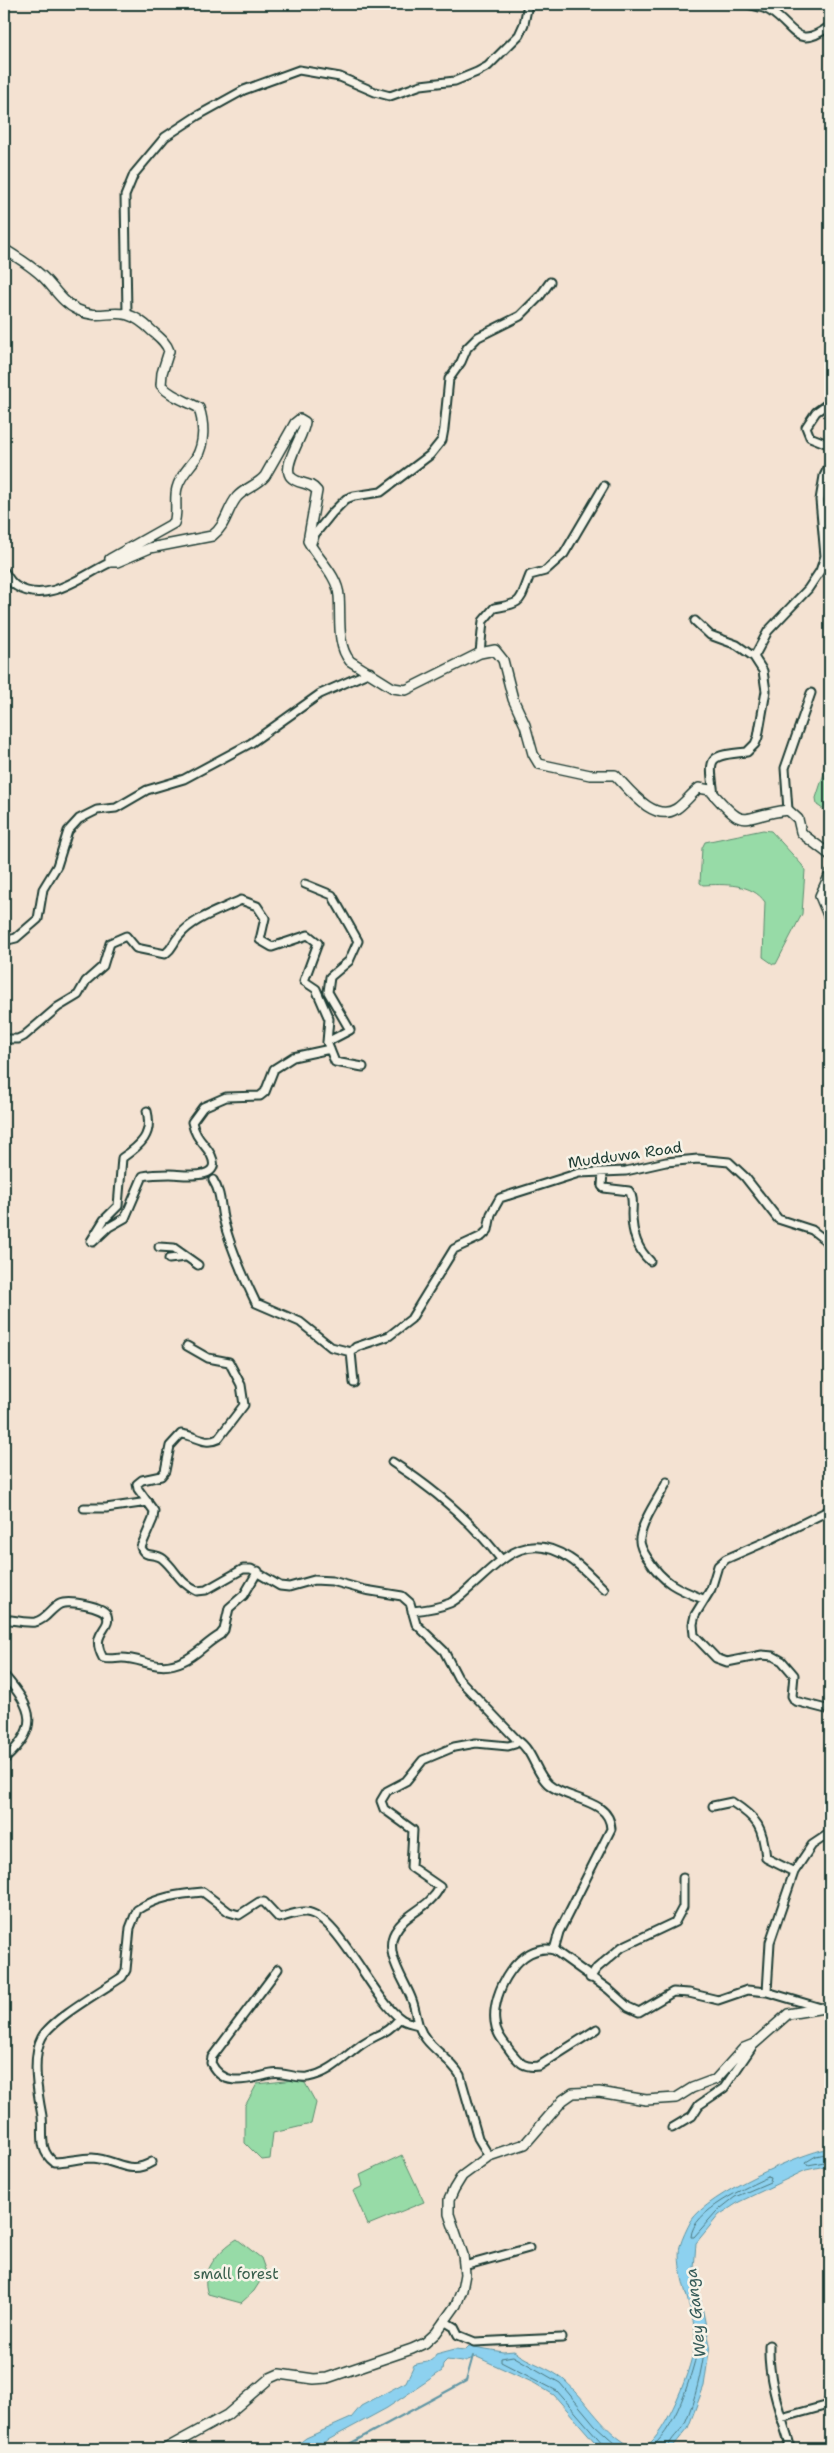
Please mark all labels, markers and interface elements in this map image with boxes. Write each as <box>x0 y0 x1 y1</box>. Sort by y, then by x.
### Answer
street label: Mudduwa Road <box>567 1137 684 1173</box>
park label: small forest <box>193 2264 279 2284</box>
water label: Wey Ganga <box>680 2267 711 2359</box>

